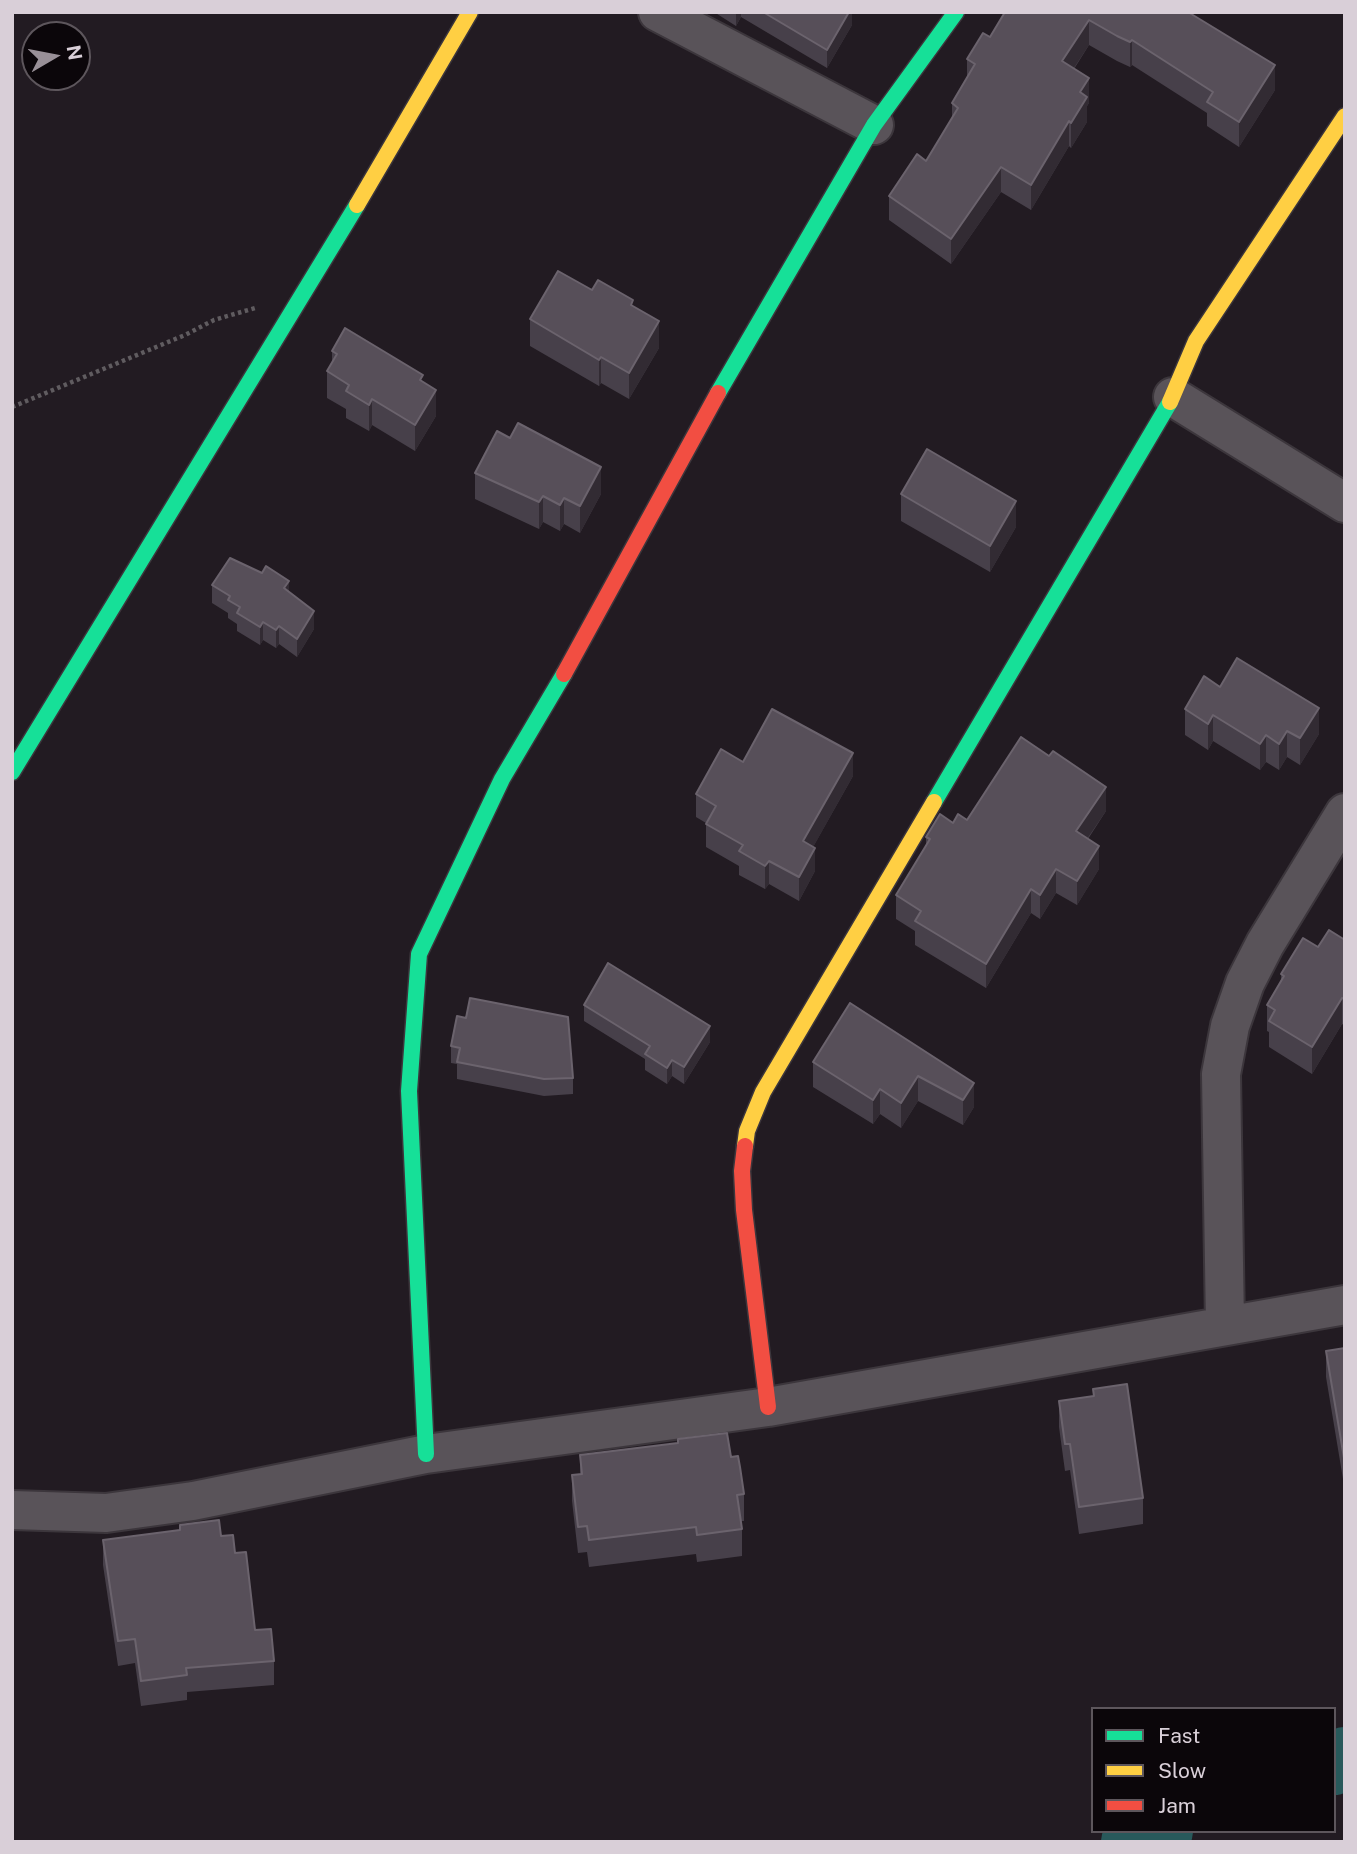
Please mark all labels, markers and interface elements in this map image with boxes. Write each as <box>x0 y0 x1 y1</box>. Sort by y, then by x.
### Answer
north arrow <box>21 21 91 91</box>
text: N <box>63 43 87 62</box>
legend <box>1091 1707 1336 1833</box>
text: Fast <box>1158 1723 1200 1748</box>
text: Slow <box>1158 1758 1206 1783</box>
text: Jam <box>1158 1793 1196 1818</box>

